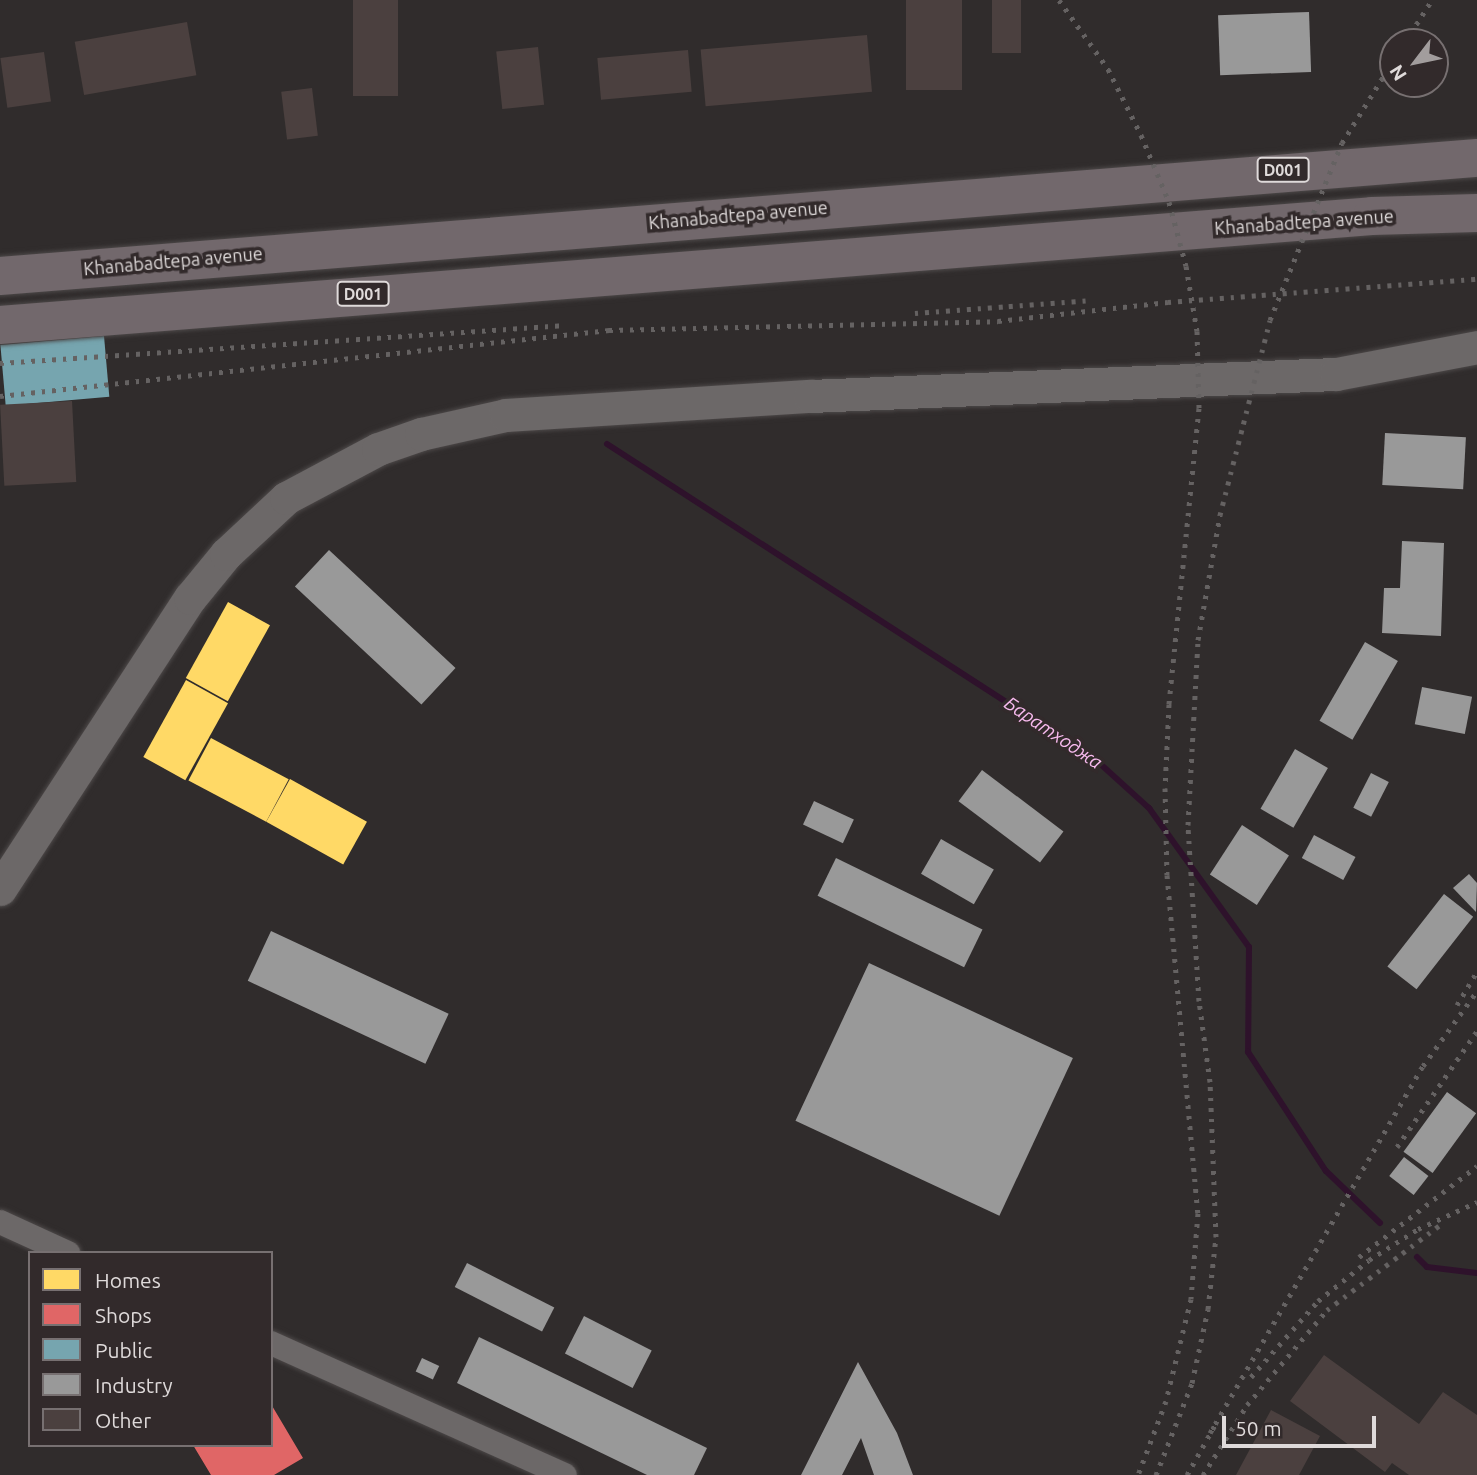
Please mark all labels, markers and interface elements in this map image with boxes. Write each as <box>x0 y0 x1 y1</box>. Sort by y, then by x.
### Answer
north arrow <box>1379 28 1449 98</box>
text: N <box>1385 61 1411 85</box>
road number: D001 <box>1255 158 1311 182</box>
street label: Khanabadtepa avenue <box>648 196 828 234</box>
street label: Khanabadtepa avenue <box>1214 205 1394 239</box>
street label: Khanabadtepa avenue <box>83 242 263 280</box>
road number: D001 <box>335 282 391 306</box>
water label: Баратходжа <box>1000 692 1106 774</box>
legend <box>28 1251 273 1447</box>
text: Homes <box>95 1268 161 1292</box>
text: Shops <box>95 1303 152 1327</box>
text: Public <box>95 1338 152 1362</box>
text: Industry <box>95 1373 173 1397</box>
scale bar <box>1225 1402 1379 1446</box>
text: Other <box>95 1408 151 1432</box>
text: 50 m <box>1235 1416 1282 1440</box>

